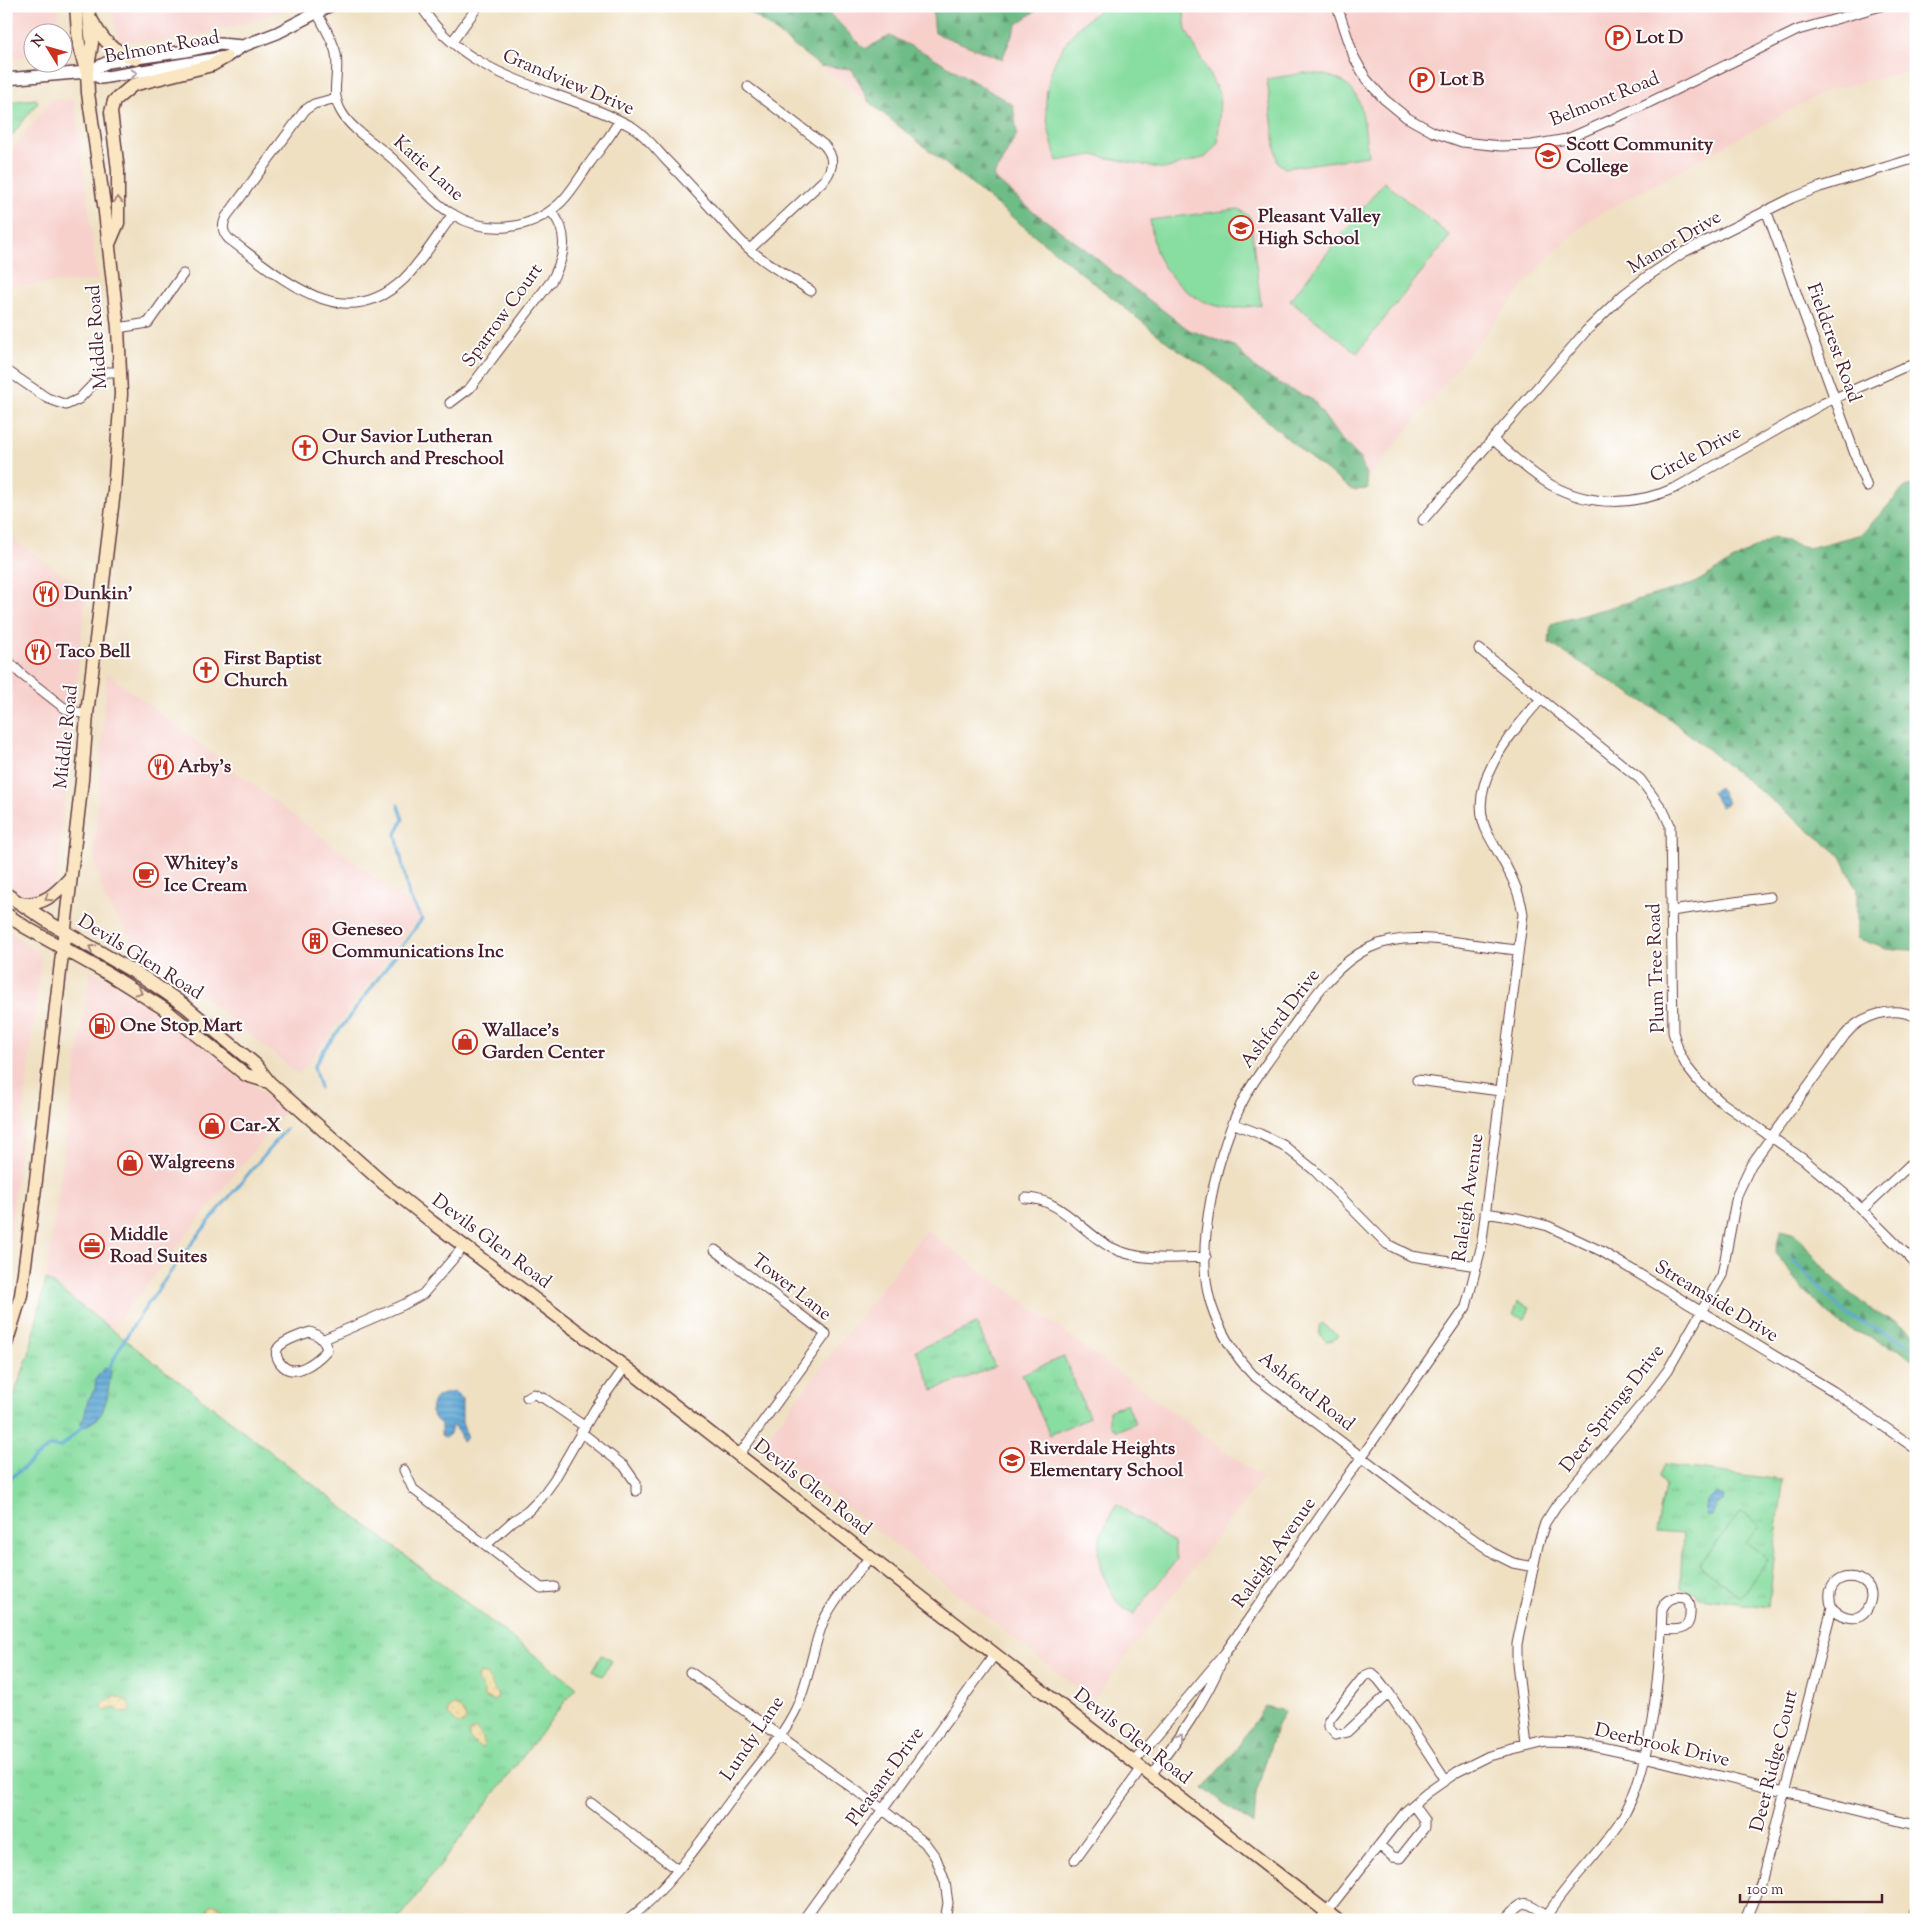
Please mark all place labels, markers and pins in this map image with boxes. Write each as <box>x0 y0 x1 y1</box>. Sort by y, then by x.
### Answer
parking icon: Lot D <box>1605 25 1631 51</box>
place label: Lot D <box>1636 25 1683 52</box>
parking icon: Lot B <box>1409 67 1435 93</box>
place label: Lot B <box>1440 67 1484 94</box>
place label: Scott Community College <box>1566 132 1714 181</box>
school or university icon: Scott Community College <box>1535 143 1561 169</box>
place label: Pleasant Valley High School <box>1258 204 1381 253</box>
school or university icon: Pleasant Valley High School <box>1228 215 1254 241</box>
place label: Our Savior Lutheran Church and Preschool <box>322 424 505 473</box>
church icon: Our Savior Lutheran Church and Preschool <box>292 435 318 461</box>
restaurant icon: Dunkin' <box>33 581 59 607</box>
place label: Dunkin' <box>64 581 133 608</box>
restaurant icon: Taco Bell <box>25 639 51 665</box>
place label: Taco Bell <box>56 639 131 666</box>
place label: First Baptist Church <box>224 646 322 695</box>
church icon: First Baptist Church <box>193 657 219 683</box>
restaurant icon: Arby's <box>148 754 174 780</box>
place label: Arby's <box>178 754 232 781</box>
place label: Whitey's Ice Cream <box>164 851 248 900</box>
cafe icon: Whitey's Ice Cream <box>133 862 159 888</box>
place label: Geneseo Communications Inc <box>332 917 504 966</box>
building icon: Geneseo Communications Inc <box>302 928 328 954</box>
fuel station icon: One Stop Mart <box>89 1013 115 1039</box>
place label: One Stop Mart <box>120 1013 243 1040</box>
place label: Wallace's Garden Center <box>482 1018 606 1067</box>
shop icon: Wallace's Garden Center <box>452 1029 478 1055</box>
shop icon: Car-X <box>199 1113 225 1139</box>
place label: Car-X <box>230 1113 282 1140</box>
shop icon: Walgreens <box>117 1150 143 1176</box>
place label: Walgreens <box>148 1150 235 1177</box>
place label: Middle Road Suites <box>110 1222 208 1271</box>
office icon: Middle Road Suites <box>79 1233 105 1259</box>
place label: Riverdale Heights Elementary School <box>1030 1436 1184 1485</box>
school or university icon: Riverdale Heights Elementary School <box>999 1447 1025 1473</box>

